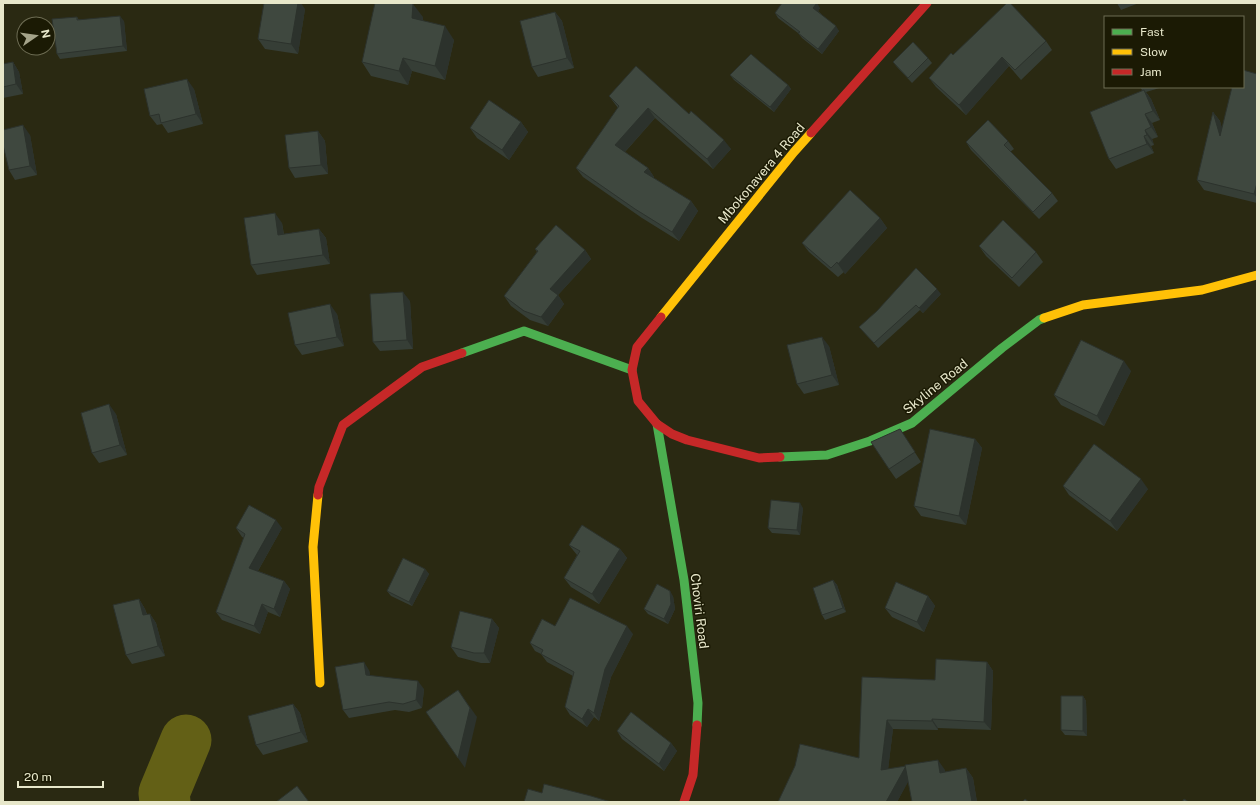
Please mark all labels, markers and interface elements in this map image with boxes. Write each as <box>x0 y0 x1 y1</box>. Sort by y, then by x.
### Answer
north arrow <box>16 16 56 56</box>
legend <box>1104 16 1244 88</box>
text: Fast <box>1140 25 1165 39</box>
text: N <box>39 28 53 39</box>
text: Slow <box>1140 45 1168 59</box>
text: Jam <box>1140 65 1162 79</box>
street label: Mbokonavera 4 Road <box>715 120 808 227</box>
street label: Skyline Road <box>900 356 971 417</box>
street label: Choviri Road <box>687 573 712 650</box>
scale bar <box>18 763 103 789</box>
text: 20 m <box>24 770 52 784</box>

